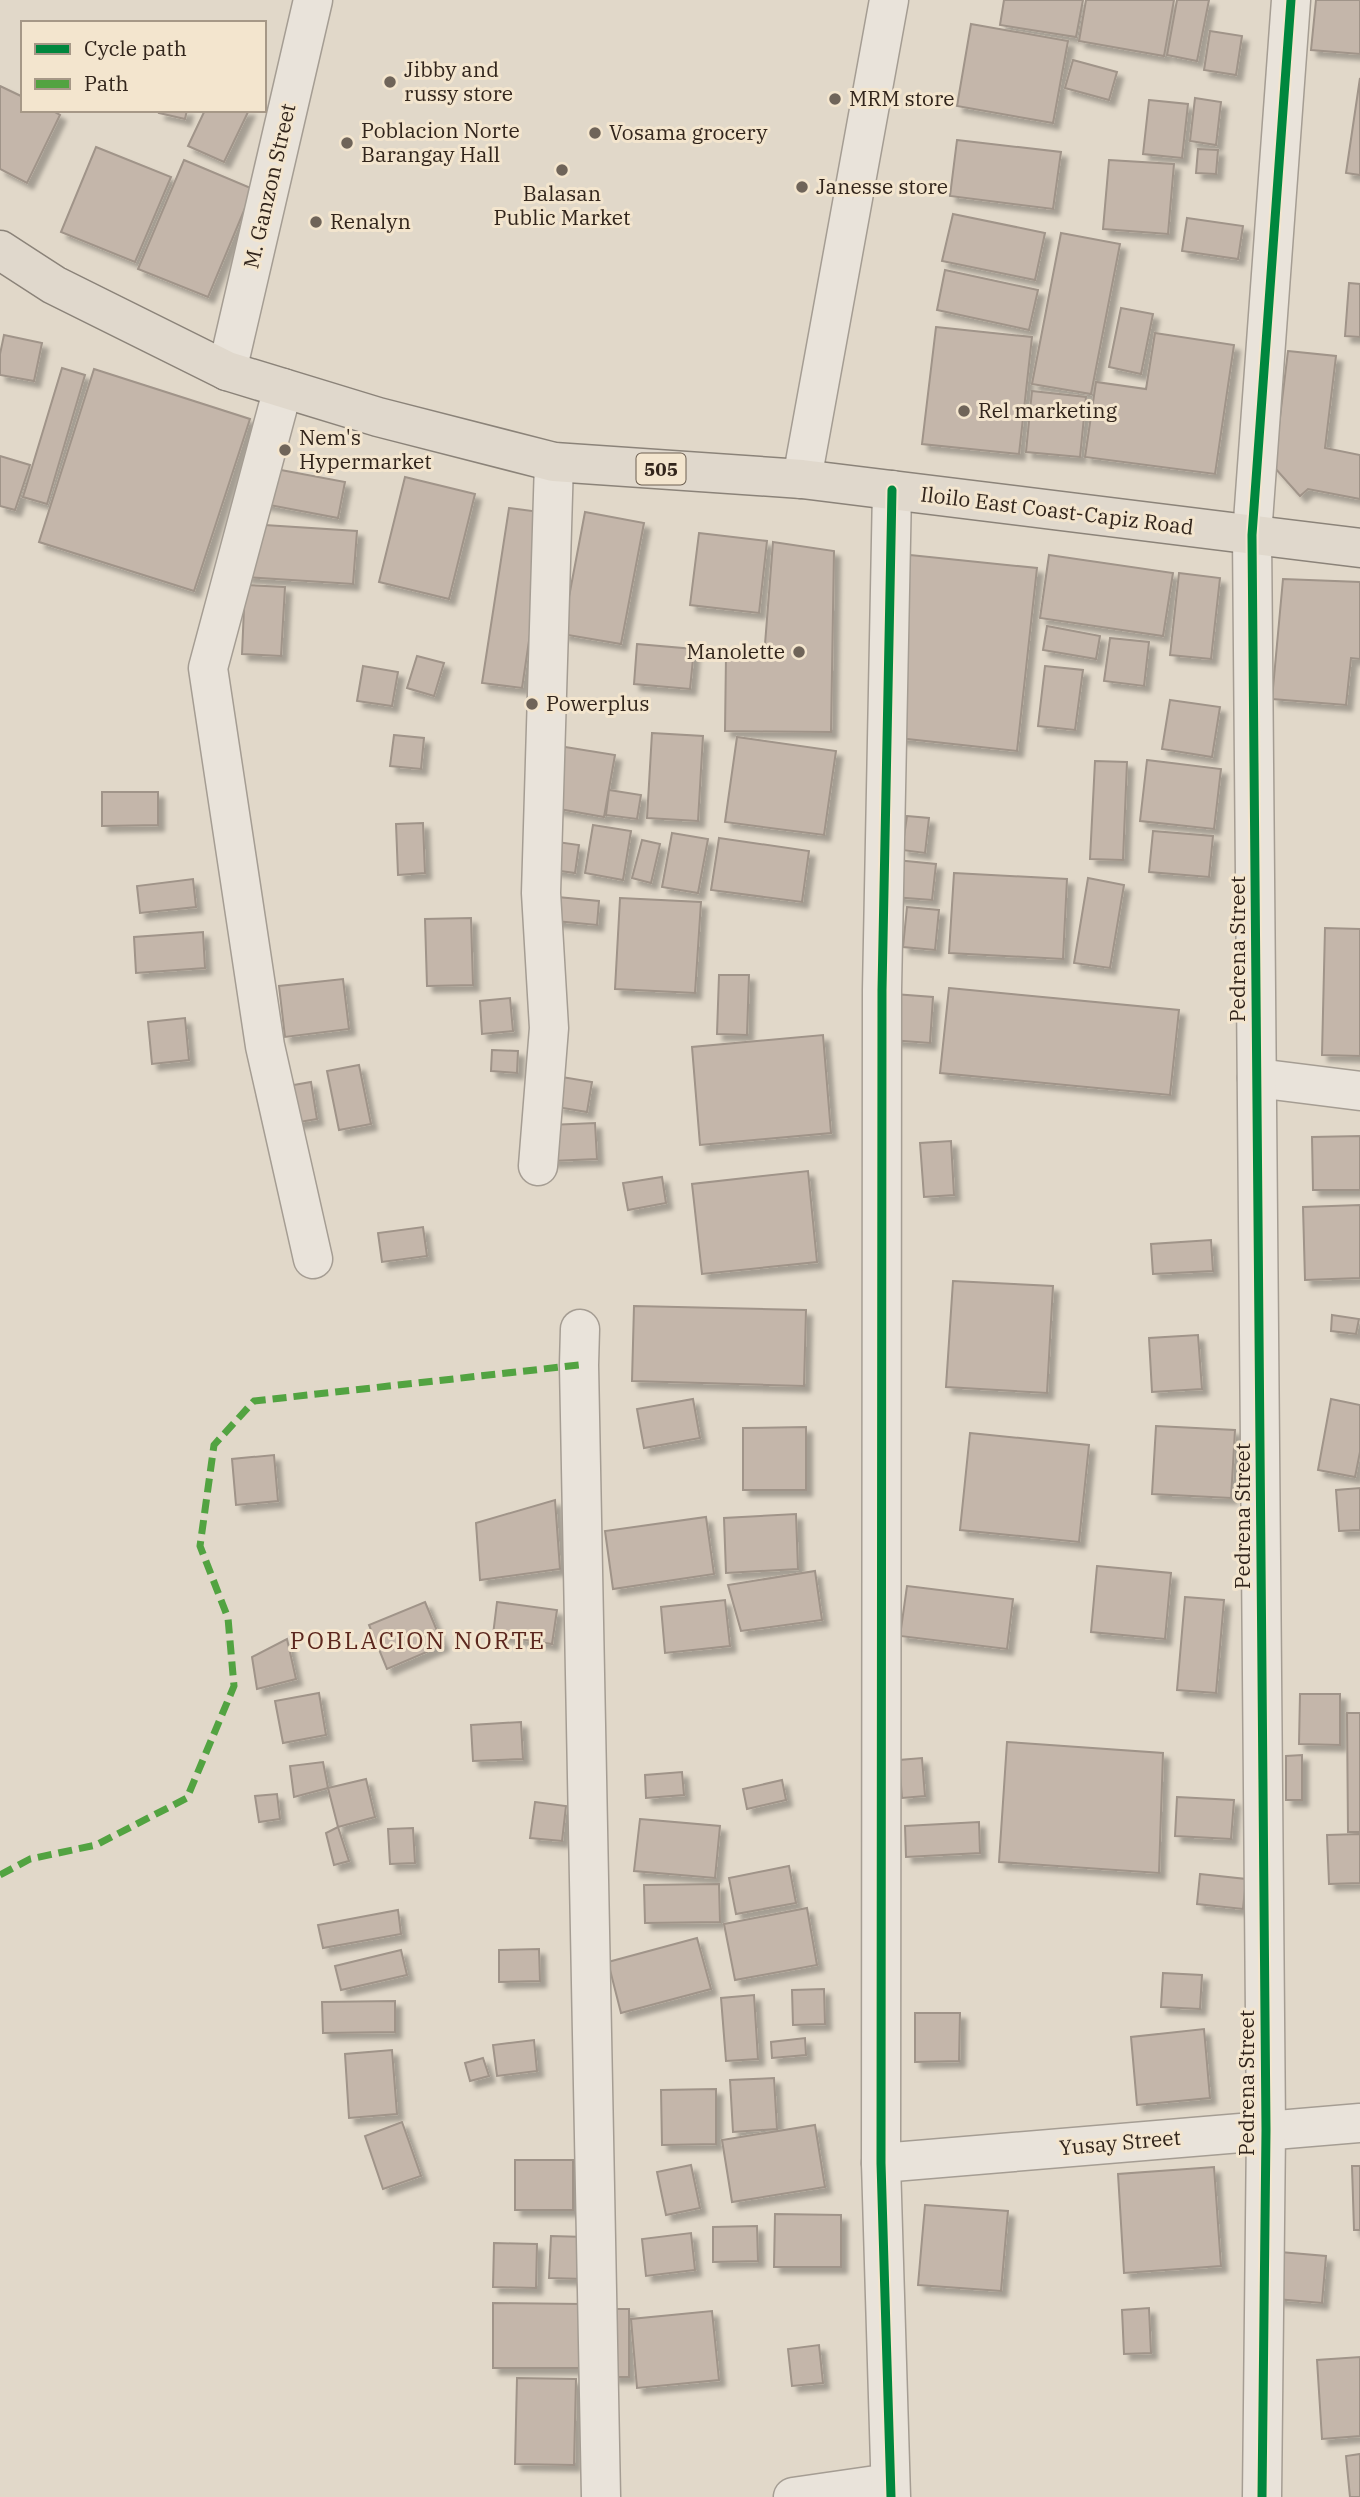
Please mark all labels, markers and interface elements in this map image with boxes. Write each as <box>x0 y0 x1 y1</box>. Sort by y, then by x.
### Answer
legend <box>21 21 266 112</box>
text: Cycle path <box>84 34 187 62</box>
place label: Jibby and russy store <box>404 55 513 107</box>
text: Path <box>84 69 129 97</box>
marker: Jibby and russy store <box>382 74 398 90</box>
place label: MRM store <box>849 84 955 112</box>
marker: MRM store <box>827 91 843 107</box>
street label: M. Ganzon Street <box>236 100 302 271</box>
place label: Poblacion Norte Barangay Hall <box>361 116 520 168</box>
place label: Vosama grocery <box>609 118 768 146</box>
marker: Vosama grocery <box>587 125 603 141</box>
marker: Poblacion Norte Barangay Hall <box>339 135 355 151</box>
marker: Balasan Public Market <box>554 162 570 178</box>
place label: Janesse store <box>816 172 948 200</box>
place label: Balasan Public Market <box>493 179 631 231</box>
marker: Janesse store <box>794 179 810 195</box>
place label: Renalyn <box>330 207 411 235</box>
marker: Renalyn <box>308 214 324 230</box>
place label: Rel marketing <box>978 396 1118 424</box>
marker: Rel marketing <box>956 403 972 419</box>
place label: Nem's Hypermarket <box>299 423 432 475</box>
marker: Nem's Hypermarket <box>277 442 293 458</box>
road number: 505 <box>636 454 686 484</box>
street label: Iloilo East Coast-Capiz Road <box>919 479 1196 541</box>
place label: Manolette <box>687 637 785 665</box>
marker: Manolette <box>791 644 807 660</box>
place label: Powerplus <box>546 689 650 717</box>
marker: Powerplus <box>524 696 540 712</box>
street label: Pedrena Street <box>1223 876 1251 1022</box>
street label: Pedrena Street <box>1228 1443 1256 1589</box>
district label: POBLACION NORTE <box>290 1624 546 1656</box>
street label: Pedrena Street <box>1232 2010 1260 2156</box>
street label: Yusay Street <box>1058 2123 1182 2161</box>

